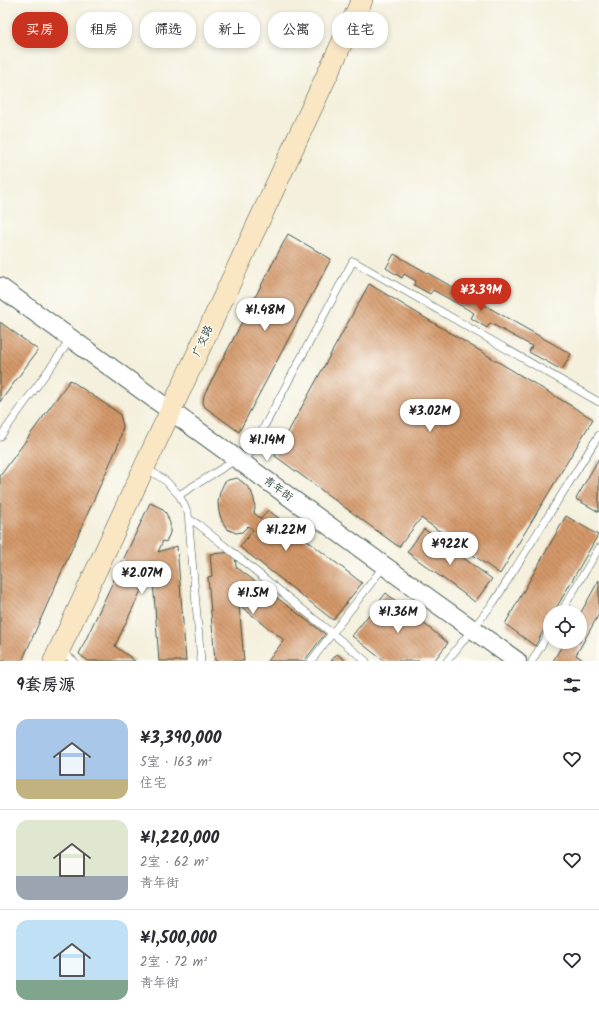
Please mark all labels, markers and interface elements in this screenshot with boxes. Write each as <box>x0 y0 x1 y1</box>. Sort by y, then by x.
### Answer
chip: 买房 <box>12 12 68 48</box>
chip: 租房 <box>76 12 132 48</box>
chip: 筛选 <box>140 12 196 48</box>
chip: 新上 <box>204 12 260 48</box>
chip: 公寓 <box>268 12 324 48</box>
chip: 住宅 <box>332 12 388 48</box>
pin: ¥3.39M <box>448 278 514 312</box>
text: ¥3.39M <box>460 280 502 301</box>
pin: ¥1.48M <box>232 298 298 332</box>
text: ¥1.48M <box>245 300 285 321</box>
street label: 广交路 <box>188 322 218 360</box>
pin: ¥3.02M <box>397 399 463 433</box>
text: ¥3.02M <box>409 401 451 422</box>
pin: ¥1.14M <box>234 428 300 462</box>
text: ¥1.14M <box>249 430 285 451</box>
street label: 青年街 <box>259 472 297 507</box>
pin: ¥1.22M <box>253 518 319 552</box>
text: ¥1.22M <box>266 520 306 541</box>
pin: ¥922K <box>422 532 478 566</box>
text: ¥922K <box>431 534 469 555</box>
pin: ¥2.07M <box>109 561 175 595</box>
text: ¥2.07M <box>121 563 163 584</box>
pin: ¥1.5M <box>225 581 281 615</box>
text: ¥1.5M <box>237 583 269 604</box>
pin: ¥1.36M <box>365 600 431 634</box>
text: ¥1.36M <box>379 602 418 623</box>
map controls <box>543 605 587 649</box>
button: locate <box>543 605 587 649</box>
text: 9套房源 <box>16 672 76 699</box>
icon: filters <box>561 674 583 696</box>
text: ¥3,390,000 <box>140 725 221 752</box>
icon: home <box>48 735 96 783</box>
icon: heart <box>561 748 583 770</box>
text: 5室 · 163 m² <box>140 752 212 773</box>
text: 住宅 <box>140 773 166 794</box>
text: ¥1,220,000 <box>140 825 219 852</box>
icon: home <box>48 836 96 884</box>
icon: heart <box>561 849 583 871</box>
text: 2室 · 62 m² <box>140 852 208 873</box>
text: 青年街 <box>140 873 179 894</box>
text: ¥1,500,000 <box>140 925 217 952</box>
icon: home <box>48 936 96 984</box>
icon: heart <box>561 949 583 971</box>
text: 2室 · 72 m² <box>140 952 207 973</box>
text: 青年街 <box>140 973 179 994</box>

